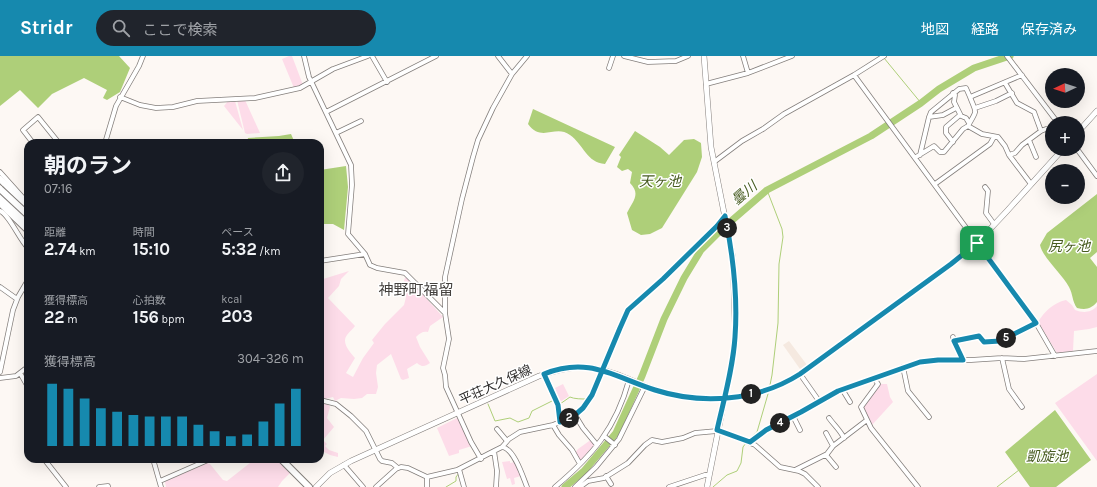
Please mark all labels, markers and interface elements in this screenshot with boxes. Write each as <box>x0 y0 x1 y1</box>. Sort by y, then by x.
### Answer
search box <box>96 10 376 46</box>
text: Stridr <box>20 17 72 39</box>
icon: search <box>110 17 132 39</box>
text: ここで検索 <box>142 21 217 39</box>
text: 地図 <box>921 21 949 38</box>
text: 経路 <box>971 21 999 38</box>
text: 保存済み <box>1021 21 1077 38</box>
north arrow <box>1045 68 1085 108</box>
map controls <box>1045 68 1085 204</box>
button: + <box>1045 116 1085 156</box>
button: share <box>262 152 304 194</box>
text: 朝のラン <box>44 153 132 179</box>
button: − <box>1045 164 1085 204</box>
water label: 天ヶ池 <box>639 173 683 190</box>
water label: 曇川 <box>728 177 762 209</box>
text: 07:16 <box>44 181 73 196</box>
pin: 3 <box>717 218 737 238</box>
text: 3 <box>724 221 730 234</box>
text: 距離 <box>44 226 66 239</box>
text: 時間 <box>133 226 155 239</box>
text: ペース <box>221 226 254 239</box>
pin <box>960 226 994 260</box>
icon: arrive <box>966 232 988 254</box>
water label: 尻ヶ池 <box>1048 238 1092 255</box>
text: 2.74 <box>44 239 77 259</box>
text: 15:10 <box>133 239 170 259</box>
text: 5:32 <box>221 239 257 259</box>
text: km <box>77 245 96 258</box>
text: /km <box>257 245 281 258</box>
district label: 神野町福留 <box>378 281 454 299</box>
text: kcal <box>221 293 242 306</box>
text: 獲得標高 <box>44 294 88 307</box>
text: 心拍数 <box>133 294 166 307</box>
text: 203 <box>221 306 253 326</box>
text: 22 <box>44 307 65 327</box>
text: 156 <box>133 307 159 327</box>
text: m <box>65 313 77 326</box>
text: bpm <box>159 313 185 326</box>
pin: 5 <box>996 328 1016 348</box>
text: 5 <box>1003 331 1009 344</box>
text: 304–326 m <box>237 351 304 366</box>
text: 獲得標高 <box>44 354 96 369</box>
street label: 平荘大久保線 <box>457 362 534 407</box>
pin: 1 <box>741 384 761 404</box>
text: 1 <box>749 387 753 400</box>
pin: 2 <box>559 408 579 428</box>
text: 2 <box>566 411 572 424</box>
pin: 4 <box>770 413 790 433</box>
text: 4 <box>777 416 783 429</box>
water label: 凱旋池 <box>1026 448 1070 465</box>

